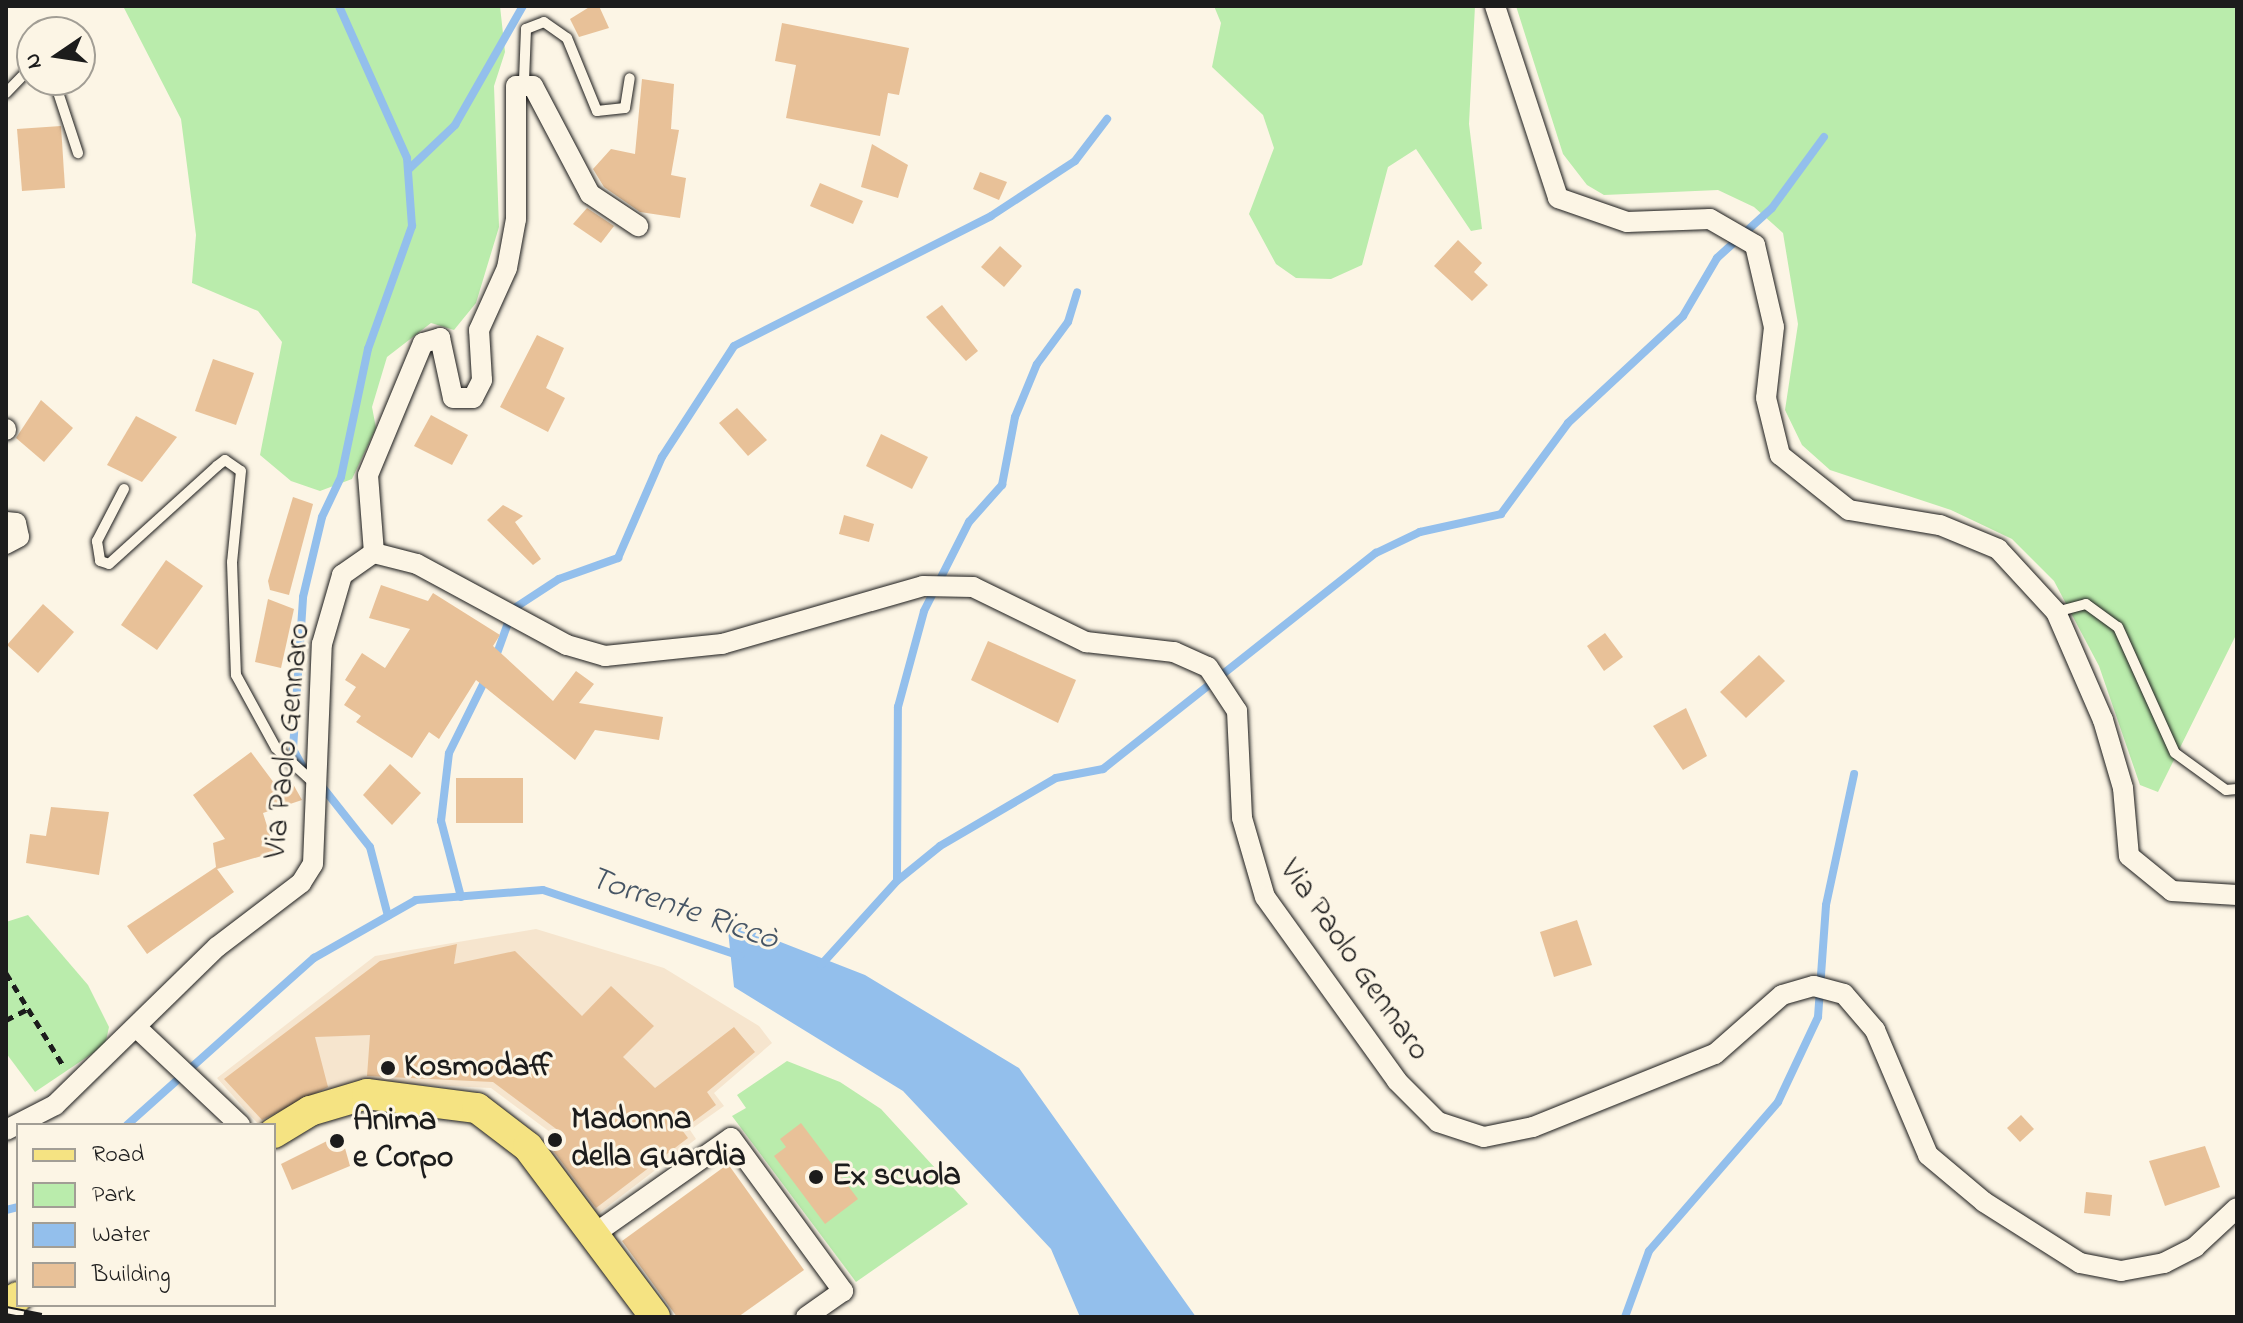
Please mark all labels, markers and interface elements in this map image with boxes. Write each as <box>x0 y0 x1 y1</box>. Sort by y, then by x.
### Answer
north arrow <box>16 16 96 96</box>
text: N <box>17 50 52 72</box>
street label: Via Paolo Gennaro <box>258 621 320 861</box>
street label: Via Paolo Gennaro <box>1269 853 1437 1069</box>
water label: Torrente Riccò <box>583 859 783 961</box>
place label: Kosmodaff <box>404 1049 552 1087</box>
marker: Kosmodaff <box>379 1059 397 1077</box>
place label: Madonna della Guardia <box>571 1103 746 1178</box>
place label: Anima e Corpo <box>353 1104 454 1179</box>
legend <box>16 1123 276 1307</box>
marker: Madonna della Guardia <box>546 1131 564 1149</box>
marker: Anima e Corpo <box>328 1132 346 1150</box>
text: Road <box>92 1138 144 1173</box>
place label: Ex scuola <box>832 1158 961 1196</box>
marker: Ex scuola <box>807 1168 825 1186</box>
text: Park <box>92 1178 135 1213</box>
text: Water <box>92 1218 150 1253</box>
text: Building <box>92 1258 171 1293</box>

